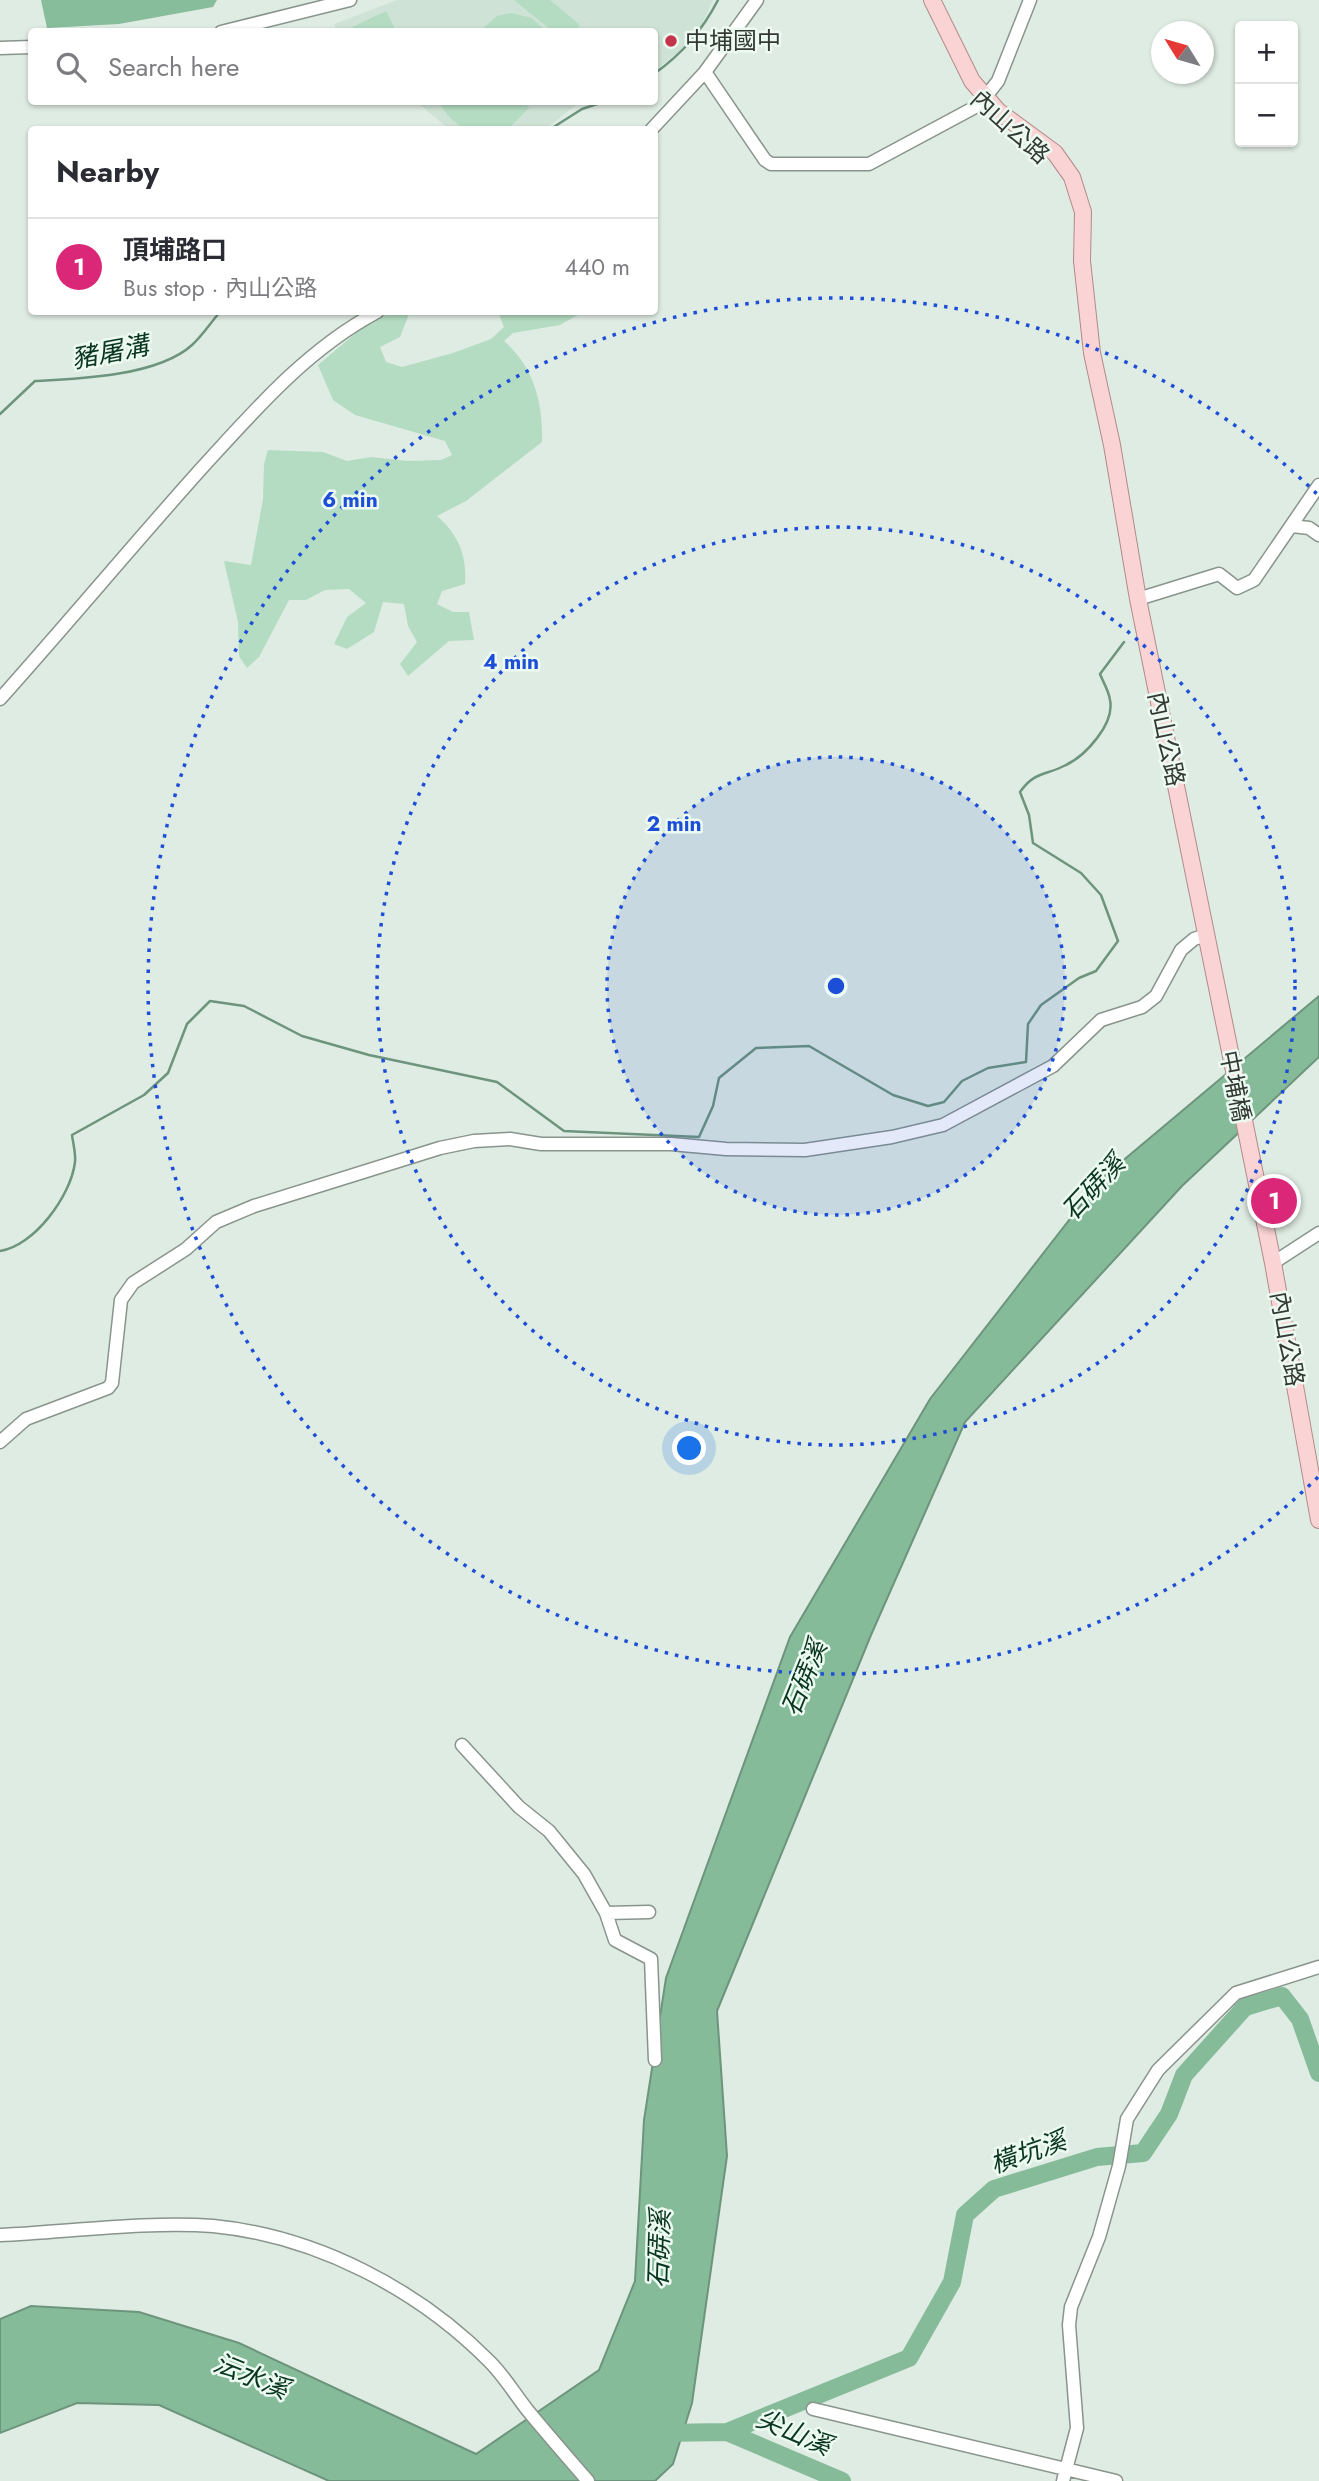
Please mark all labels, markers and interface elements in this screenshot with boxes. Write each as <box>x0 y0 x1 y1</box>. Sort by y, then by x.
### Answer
north arrow <box>1151 21 1214 84</box>
map controls <box>1235 21 1298 147</box>
button: + <box>1235 21 1298 84</box>
place label: 中埔國中 <box>685 23 781 58</box>
search box <box>28 28 658 105</box>
marker: 中埔國中 <box>663 33 679 49</box>
icon: search <box>52 48 90 86</box>
text: Search here <box>108 48 240 86</box>
street label: 內山公路 <box>963 82 1058 172</box>
button: − <box>1235 84 1298 147</box>
text: Nearby <box>56 150 159 193</box>
text: 頂埔路口 <box>123 231 227 269</box>
text: 1 <box>73 250 85 284</box>
text: 440 m <box>565 250 630 284</box>
text: Bus stop · 內山公路 <box>123 271 317 305</box>
water label: 豬屠溝 <box>68 325 156 378</box>
text: 6 min <box>322 485 378 515</box>
text: 4 min <box>483 647 539 677</box>
street label: 內山公路 <box>1139 688 1194 789</box>
text: 2 min <box>646 809 702 839</box>
centre of rings <box>824 974 848 998</box>
street label: 中埔橋 <box>1211 1047 1260 1125</box>
water label: 石硦溪 <box>1053 1143 1136 1228</box>
pin: 1 <box>1251 1175 1297 1227</box>
street label: 內山公路 <box>1262 1289 1313 1389</box>
your location <box>672 1431 706 1465</box>
water label: 石硦溪 <box>772 1631 838 1721</box>
water label: 橫坑溪 <box>985 2120 1075 2183</box>
water label: 石硦溪 <box>639 2205 679 2289</box>
water label: 沄水溪 <box>208 2344 298 2410</box>
water label: 尖山溪 <box>751 2399 841 2466</box>

